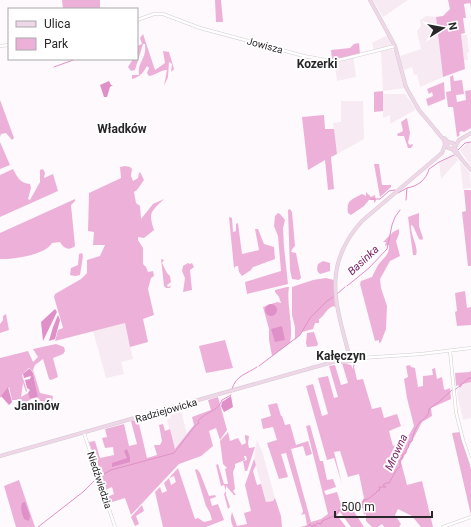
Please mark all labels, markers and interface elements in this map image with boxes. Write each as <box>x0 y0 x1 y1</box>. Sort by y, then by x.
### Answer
legend <box>8 8 138 60</box>
north arrow <box>423 8 463 48</box>
text: Ulica <box>44 17 70 31</box>
text: N <box>445 21 459 31</box>
street label: Jowisza <box>246 35 284 56</box>
text: Park <box>44 37 69 51</box>
district label: Kozerki <box>297 57 337 71</box>
district label: Władków <box>97 122 147 136</box>
water label: Basinka <box>345 243 382 278</box>
district label: Kałęczyn <box>316 349 366 363</box>
street label: Radziejowicka <box>134 396 198 425</box>
district label: Janinów <box>14 399 60 413</box>
water label: Mrowna <box>382 432 411 472</box>
street label: Niedźwiedzia <box>85 450 114 510</box>
scale bar <box>335 493 432 519</box>
text: 500 m <box>341 500 375 514</box>

